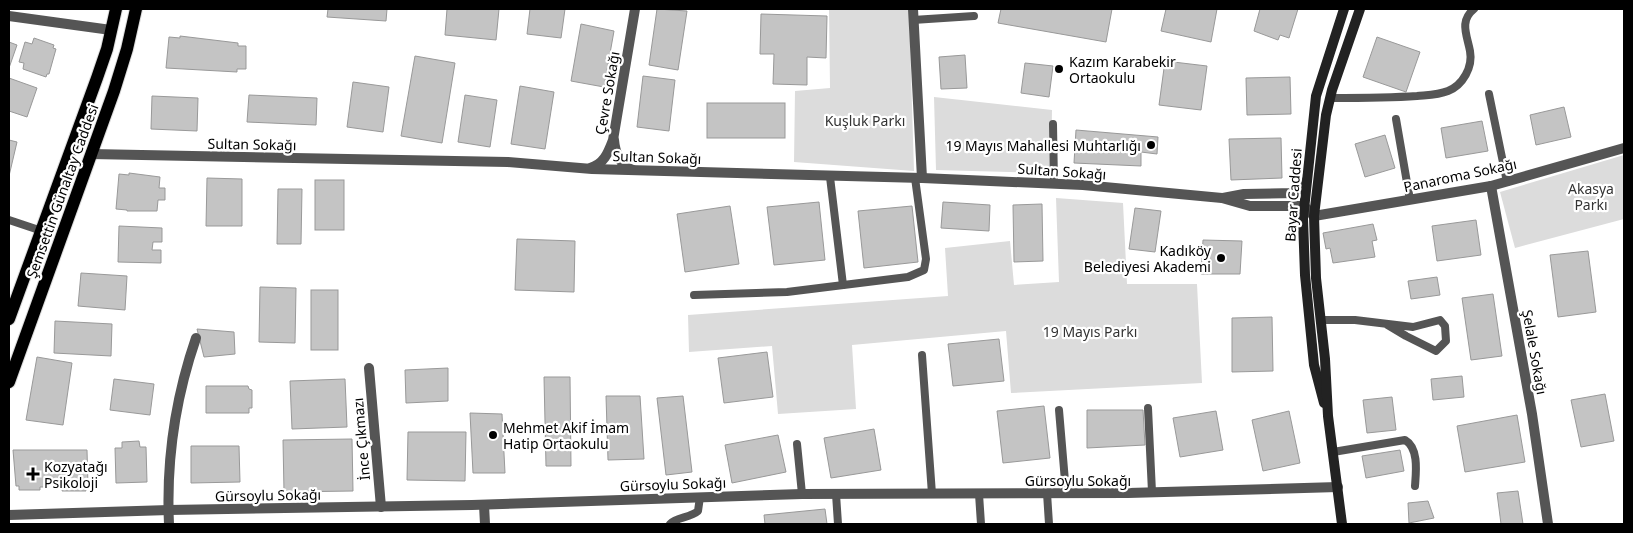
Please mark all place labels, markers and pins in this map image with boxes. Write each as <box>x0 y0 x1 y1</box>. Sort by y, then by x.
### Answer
place label: Kazım Karabekir Ortaokulu <box>1069 52 1176 87</box>
marker: Kazım Karabekir Ortaokulu <box>1053 63 1065 75</box>
place label: 19 Mayıs Mahallesi Muhtarlığı <box>945 136 1141 155</box>
marker: 19 Mayıs Mahallesi Muhtarlığı <box>1145 139 1157 151</box>
place label: Kadıköy Belediyesi Akademi <box>1084 241 1212 276</box>
marker: Kadıköy Belediyesi Akademi <box>1215 252 1227 264</box>
place label: Mehmet Akif İmam Hatip Ortaokulu <box>503 418 629 453</box>
marker: Mehmet Akif İmam Hatip Ortaokulu <box>487 429 499 441</box>
place label: Kozyatağı Psikoloji <box>44 457 108 492</box>
marker: Kozyatağı Psikoloji <box>26 467 40 481</box>

